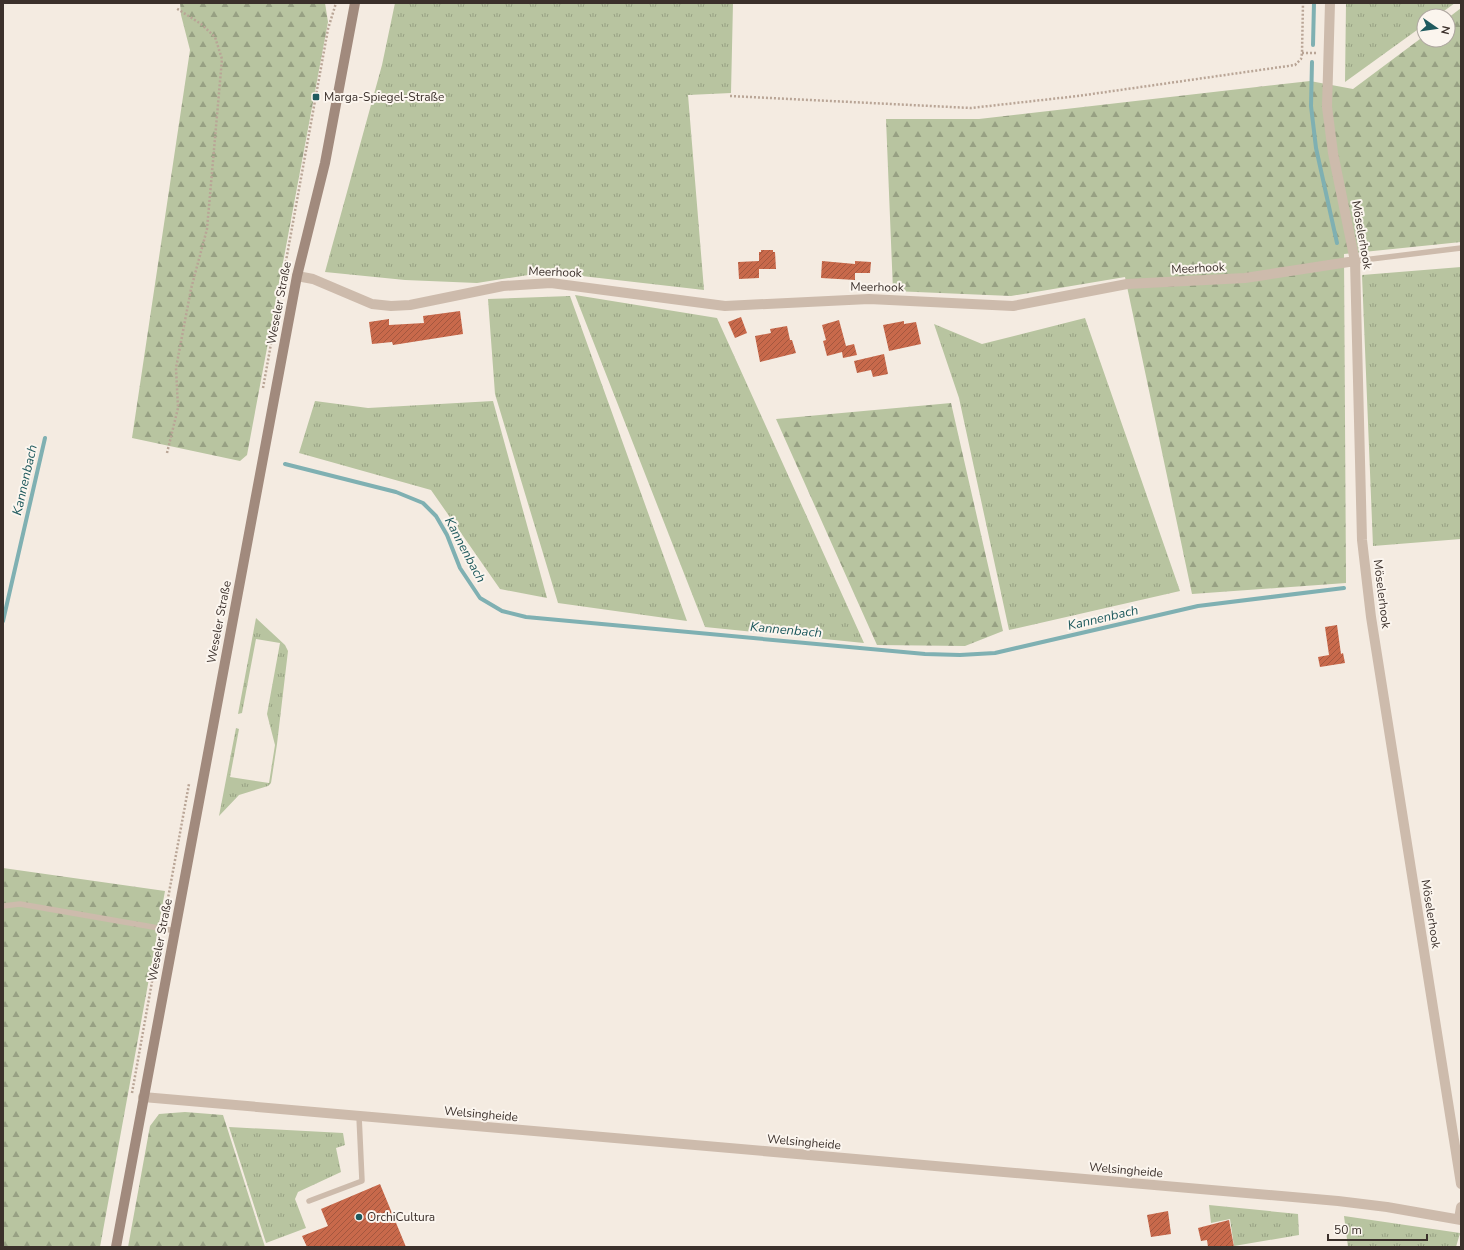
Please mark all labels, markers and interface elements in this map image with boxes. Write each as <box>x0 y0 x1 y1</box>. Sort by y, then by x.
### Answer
north arrow <box>1416 8 1456 48</box>
text: N <box>1437 24 1453 36</box>
place label: Marga-Spiegel-Straße <box>324 89 444 105</box>
marker: Marga-Spiegel-Straße <box>311 92 321 102</box>
street label: Möselerhook <box>1348 199 1376 272</box>
street label: Meerhook <box>1171 259 1226 277</box>
street label: Weseler Straße <box>263 260 295 346</box>
street label: Meerhook <box>528 263 583 281</box>
street label: Meerhook <box>850 279 905 295</box>
water label: Kannenbach <box>8 443 42 517</box>
water label: Kannenbach <box>440 514 490 586</box>
street label: Möselerhook <box>1370 559 1394 630</box>
street label: Weseler Straße <box>203 579 235 665</box>
water label: Kannenbach <box>1066 601 1140 635</box>
water label: Kannenbach <box>749 618 823 642</box>
street label: Möselerhook <box>1418 878 1444 951</box>
street label: Weseler Straße <box>144 897 176 983</box>
street label: Welsingheide <box>443 1103 519 1125</box>
street label: Welsingheide <box>766 1131 842 1153</box>
street label: Welsingheide <box>1088 1159 1164 1181</box>
place label: OrchiCultura <box>367 1209 435 1225</box>
marker: OrchiCultura <box>354 1212 364 1222</box>
scale bar <box>1328 1216 1427 1242</box>
text: 50 m <box>1334 1222 1362 1238</box>

